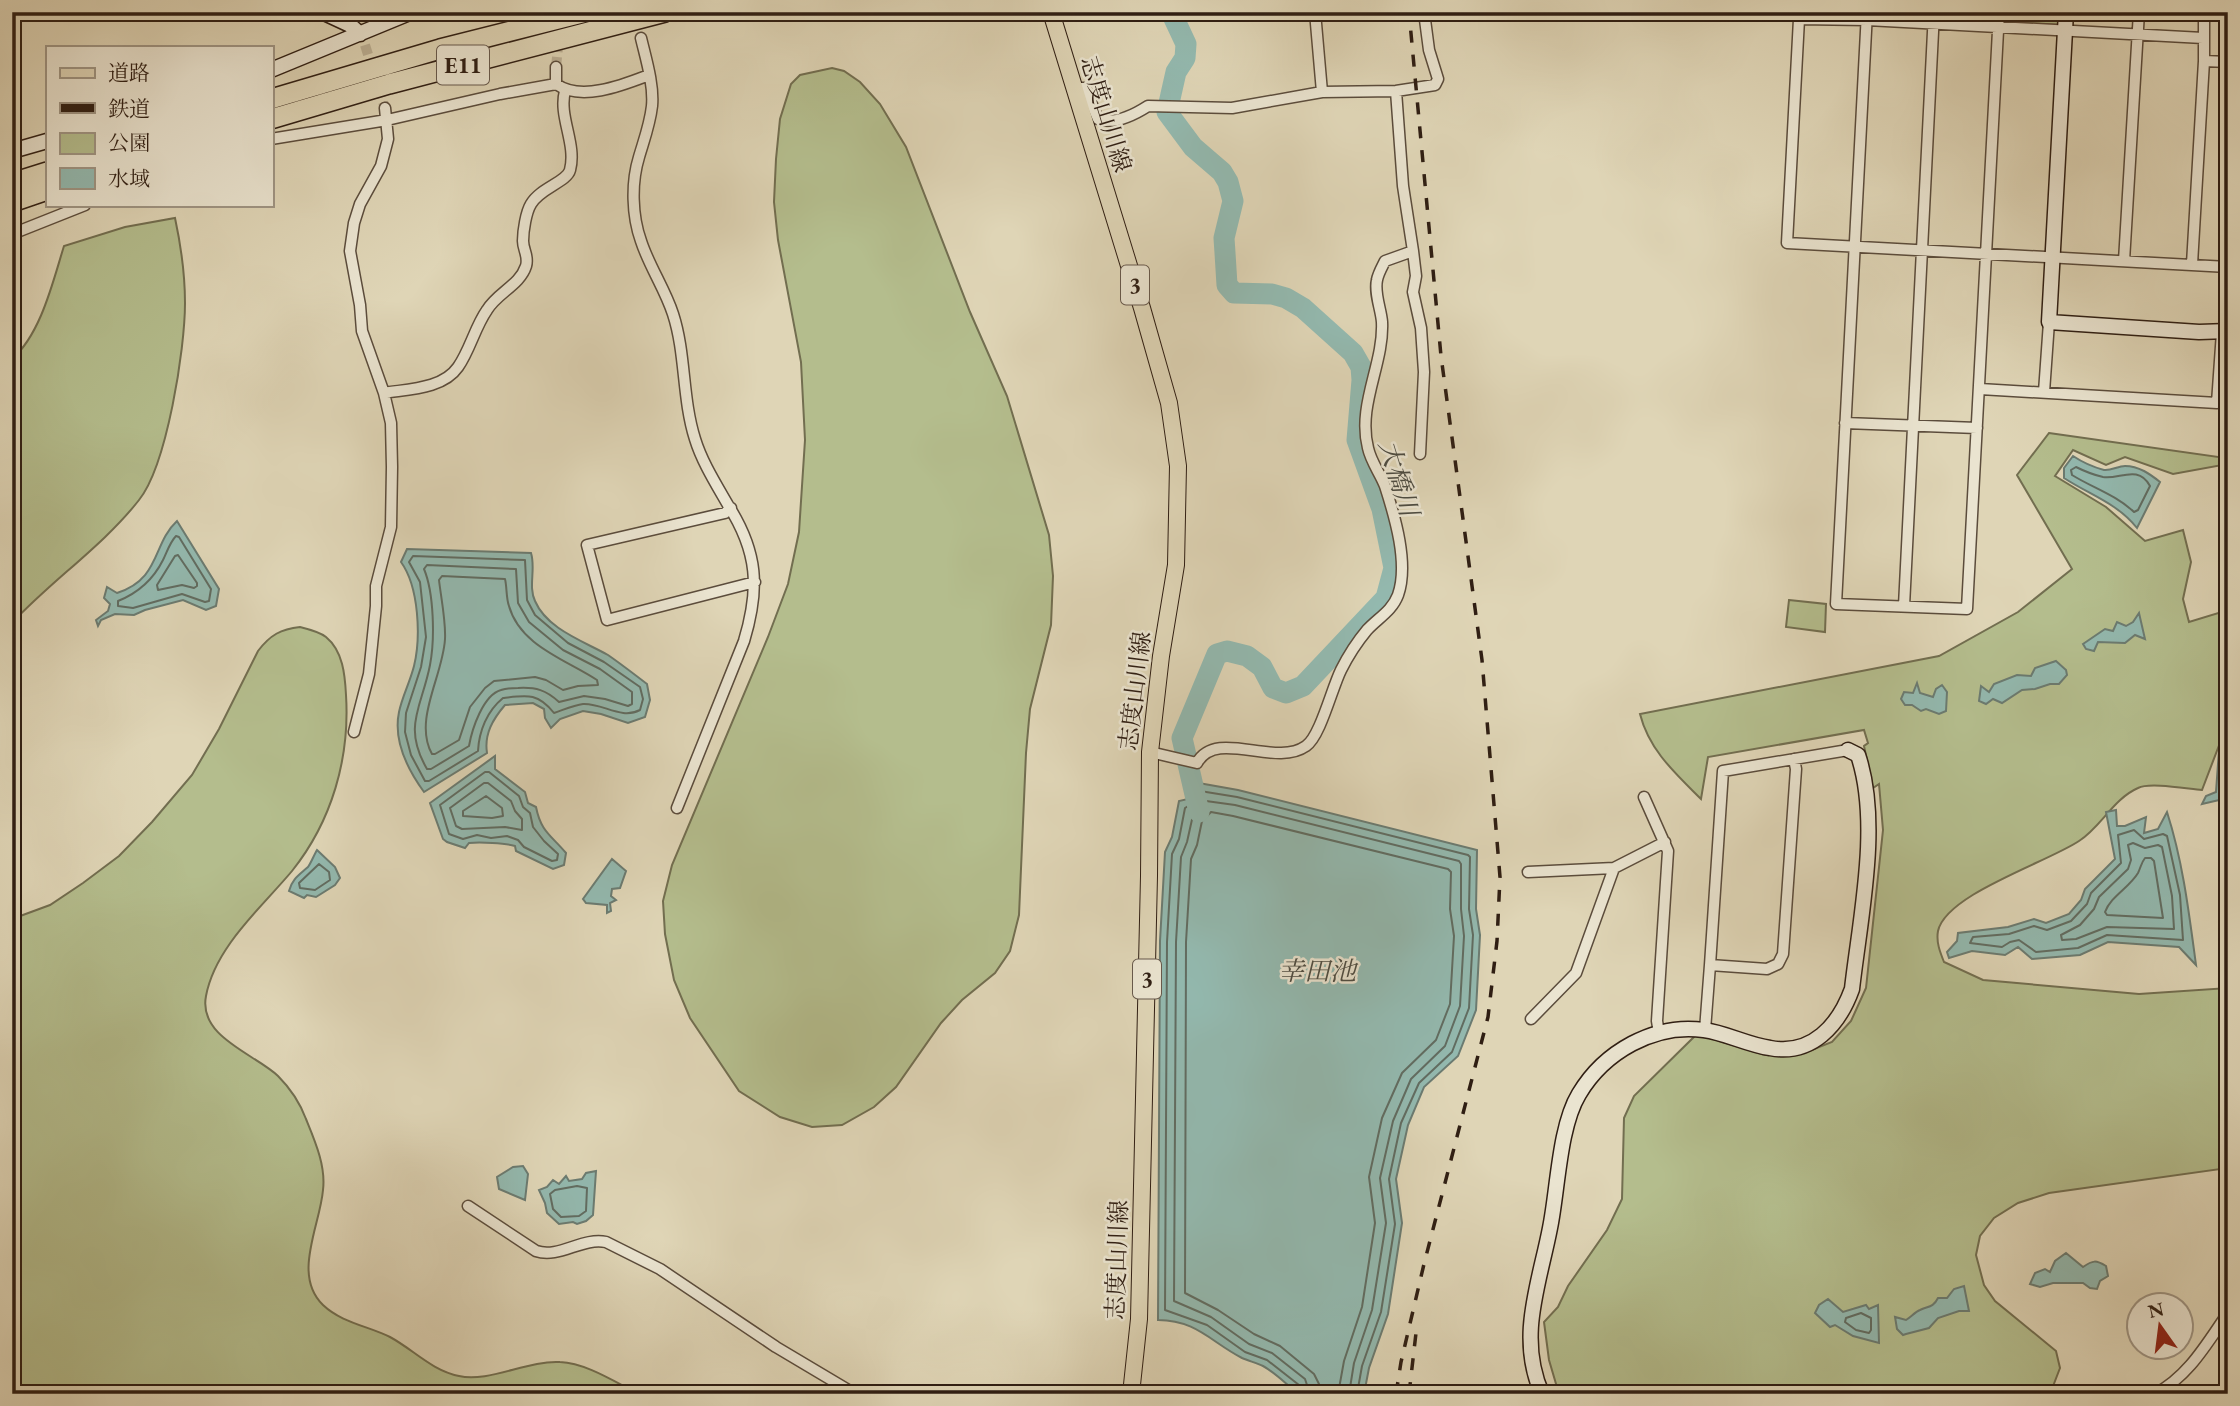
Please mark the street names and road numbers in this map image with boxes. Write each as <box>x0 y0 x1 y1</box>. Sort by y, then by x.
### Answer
road number: E11 <box>437 46 489 85</box>
street label: 志度山川線 <box>1074 52 1139 176</box>
road number: 3 <box>1121 266 1149 304</box>
street label: 志度山川線 <box>1112 629 1157 752</box>
road number: 3 <box>1133 960 1161 998</box>
street label: 志度山川線 <box>1099 1199 1134 1320</box>

